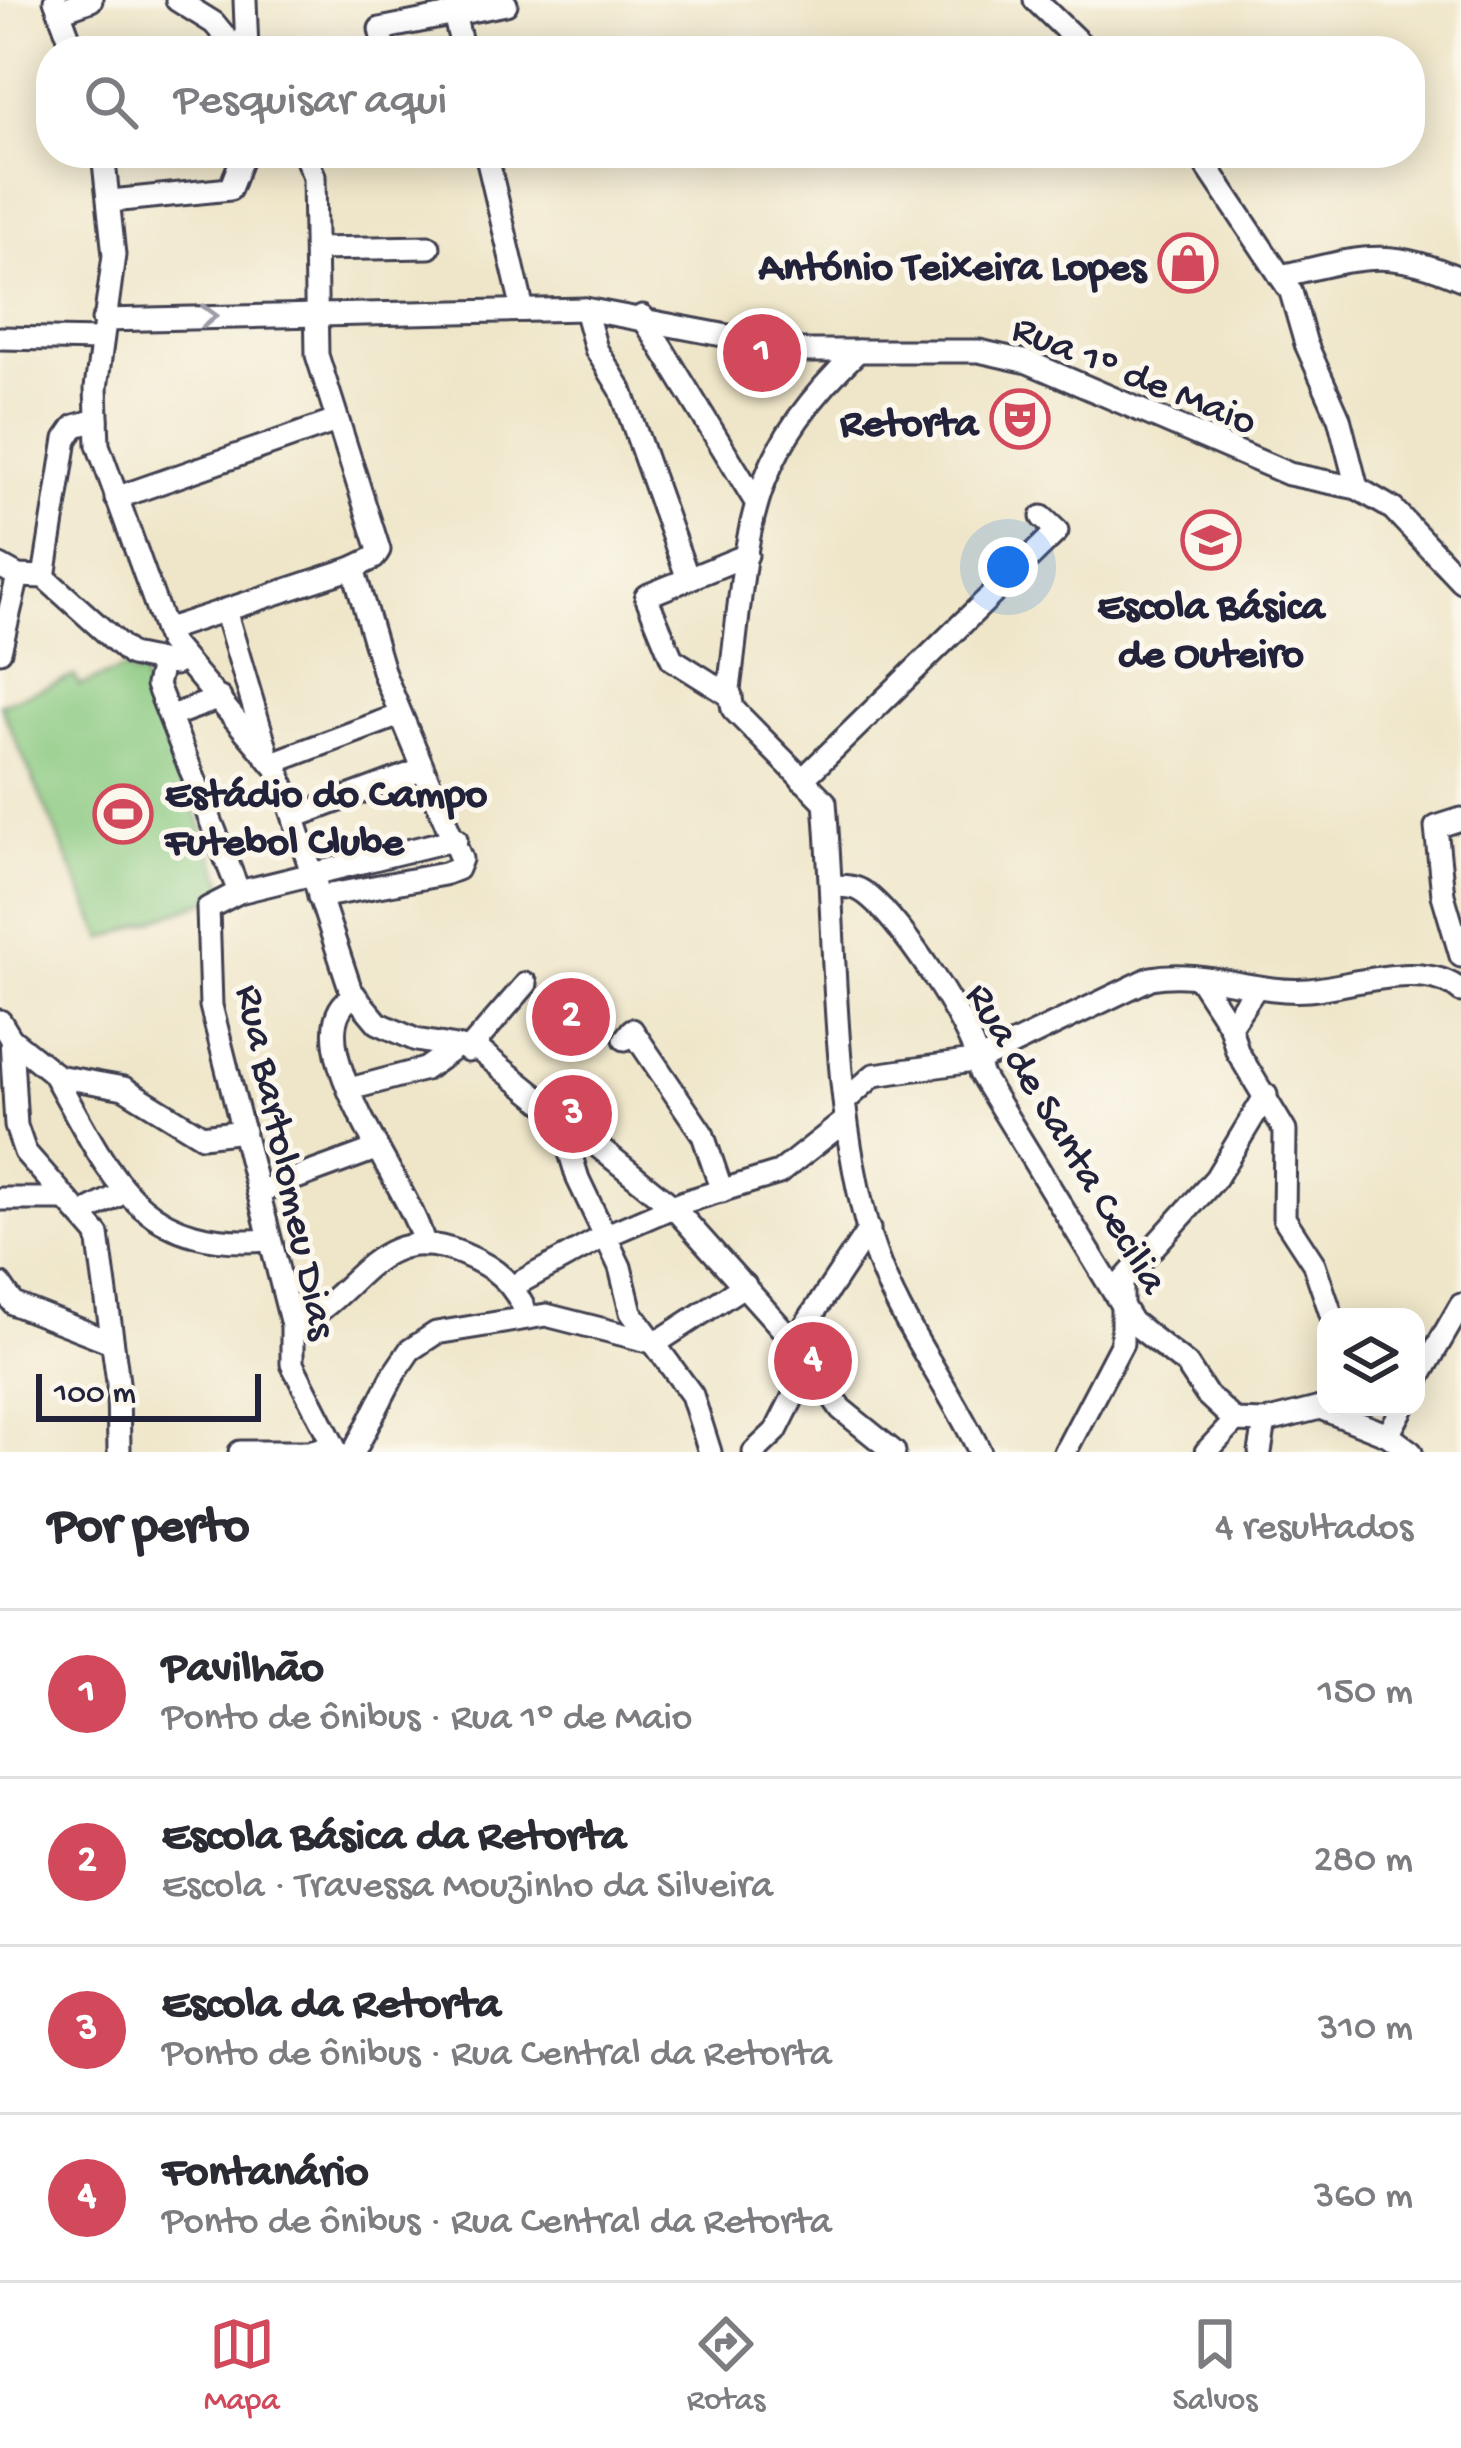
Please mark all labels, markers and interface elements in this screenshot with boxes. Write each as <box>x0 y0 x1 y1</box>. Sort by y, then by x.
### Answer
search box <box>36 36 1425 168</box>
icon: search <box>78 69 144 135</box>
text: Pesquisar aqui <box>174 76 447 129</box>
shop icon: António Teixeira Lopes <box>1157 232 1219 294</box>
place label: António Teixeira Lopes <box>758 246 1149 295</box>
one-way arrow <box>200 304 219 330</box>
street label: Rua 1º de Maio <box>1004 307 1263 449</box>
pin: 1 <box>723 308 801 398</box>
theatre icon: Retorta <box>989 388 1051 450</box>
place label: Retorta <box>840 402 981 451</box>
school or university icon: Escola Básica de Outeiro <box>1180 509 1242 571</box>
your location <box>978 537 1038 597</box>
place label: Escola Básica de Outeiro <box>1097 585 1327 682</box>
place label: Estádio do Campo Futebol Clube <box>163 773 487 870</box>
sports icon: Estádio do Campo Futebol Clube <box>92 783 154 845</box>
pin: 2 <box>532 972 610 1062</box>
street label: Rua de Santa Cecilia <box>951 976 1177 1306</box>
street label: Rua Bartolomeu Dias <box>221 981 344 1346</box>
pin: 3 <box>534 1069 612 1159</box>
map controls <box>1317 1308 1425 1416</box>
button: layers <box>1317 1308 1425 1416</box>
pin: 4 <box>774 1316 852 1406</box>
scale bar <box>36 1368 261 1421</box>
text: 100 m <box>54 1376 136 1414</box>
text: Por perto <box>48 1500 250 1560</box>
text: 4 resultados <box>1215 1507 1413 1553</box>
text: Pavilhão <box>162 1644 324 1697</box>
text: 1 <box>79 1671 95 1717</box>
text: 150 m <box>1318 1671 1413 1717</box>
text: Ponto de ônibus · Rua 1º de Maio <box>162 1697 692 1743</box>
text: Escola Básica da Retorta <box>162 1812 626 1865</box>
text: 2 <box>77 1839 97 1885</box>
text: 280 m <box>1313 1839 1413 1885</box>
text: Escola · Travessa Mouzinho da Silveira <box>162 1865 773 1911</box>
text: Escola da Retorta <box>162 1980 501 2033</box>
text: 3 <box>77 2007 97 2053</box>
text: 310 m <box>1318 2007 1413 2053</box>
text: Ponto de ônibus · Rua Central da Retorta <box>162 2033 832 2079</box>
text: Fontanário <box>162 2148 369 2201</box>
text: 4 <box>78 2175 96 2221</box>
text: 360 m <box>1314 2175 1413 2221</box>
text: Ponto de ônibus · Rua Central da Retorta <box>162 2201 832 2247</box>
tab: Mapa <box>204 2311 279 2421</box>
tab: Rotas <box>687 2311 765 2421</box>
tab: Salvos <box>1173 2311 1257 2421</box>

